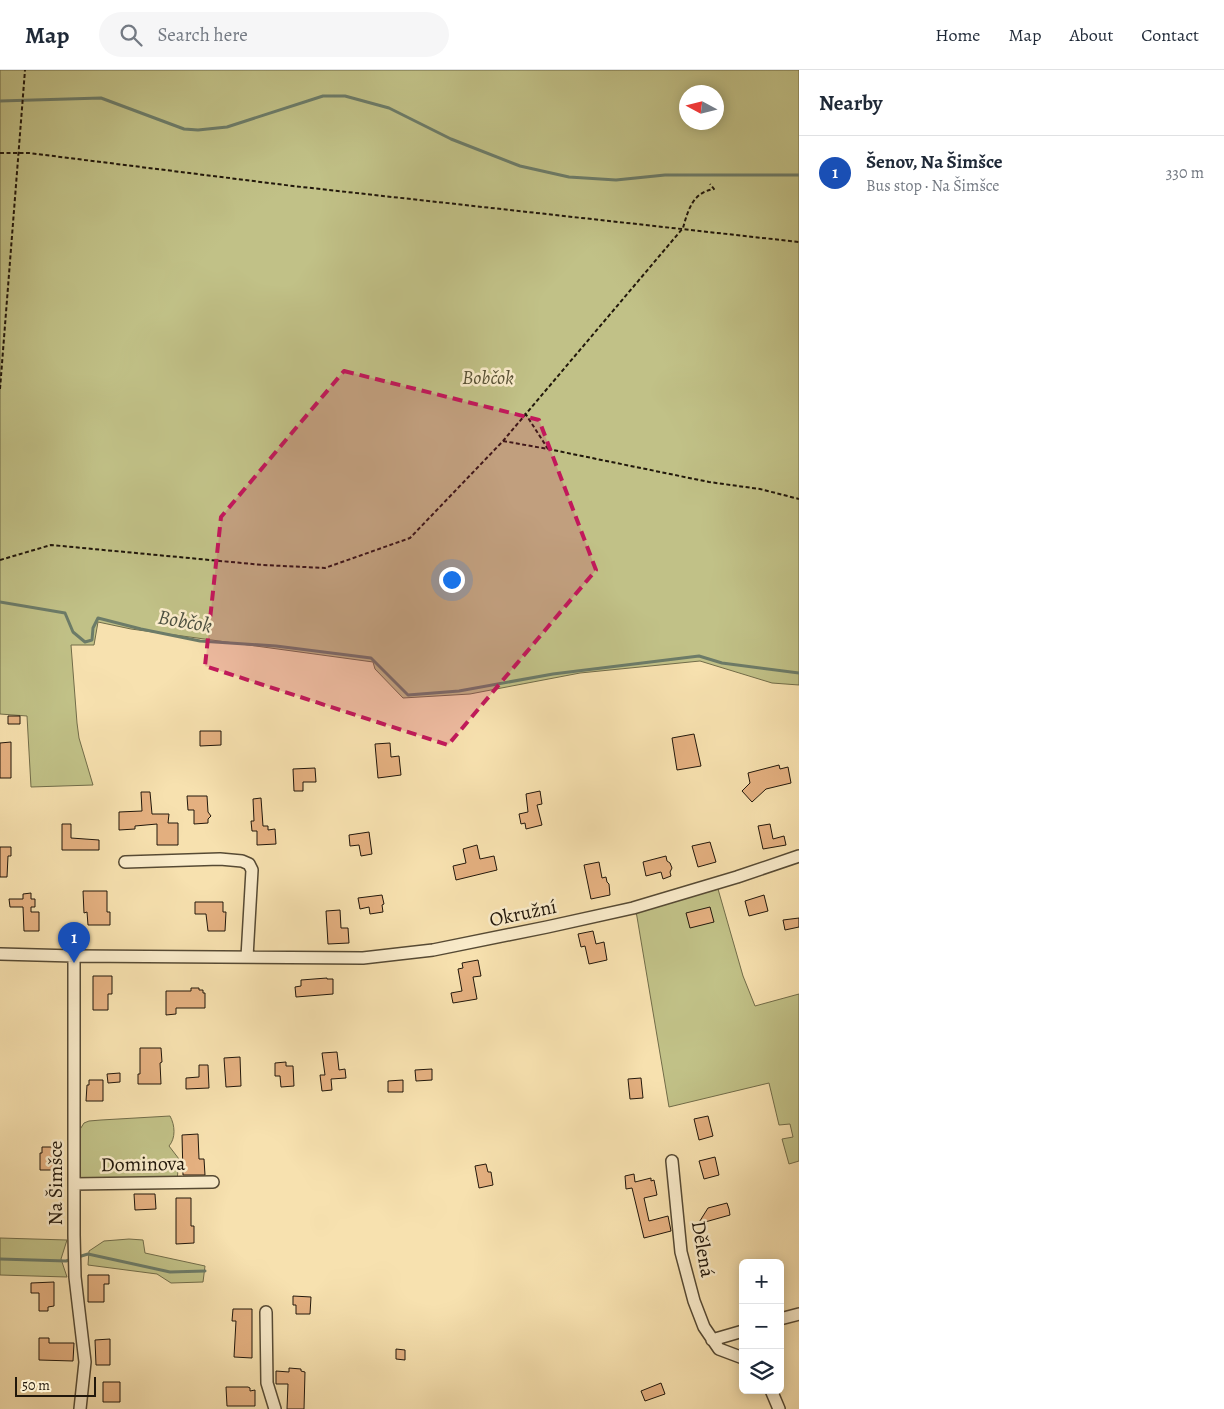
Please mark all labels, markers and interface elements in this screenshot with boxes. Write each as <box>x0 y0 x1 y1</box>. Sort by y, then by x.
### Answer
search box <box>99 12 449 57</box>
text: Map <box>25 19 69 51</box>
icon: search <box>117 21 145 49</box>
text: Search here <box>157 22 248 48</box>
text: Home <box>935 23 980 47</box>
text: Map <box>1008 23 1041 47</box>
text: About <box>1069 23 1113 47</box>
text: Contact <box>1141 23 1199 47</box>
north arrow <box>679 85 724 130</box>
text: Nearby <box>819 89 882 117</box>
text: Šenov, Na Šimšce <box>866 149 1003 175</box>
text: 1 <box>832 162 838 184</box>
text: 330 m <box>1166 162 1204 184</box>
text: Bus stop · Na Šimšce <box>866 175 1000 197</box>
park label: Bobčok <box>462 364 514 391</box>
your location <box>439 567 465 593</box>
water label: Bobčok <box>156 602 214 640</box>
street label: Okružní <box>487 893 559 933</box>
pin: 1 <box>58 922 90 963</box>
street label: Na Šimšce <box>42 1140 69 1226</box>
street label: Dominova <box>100 1150 186 1178</box>
street label: Dělená <box>685 1219 721 1280</box>
map controls <box>739 1259 784 1394</box>
button: + <box>739 1259 784 1304</box>
button: − <box>739 1304 784 1349</box>
button: layers <box>739 1349 784 1394</box>
scale bar <box>15 1374 96 1397</box>
text: 50 m <box>22 1376 50 1395</box>

